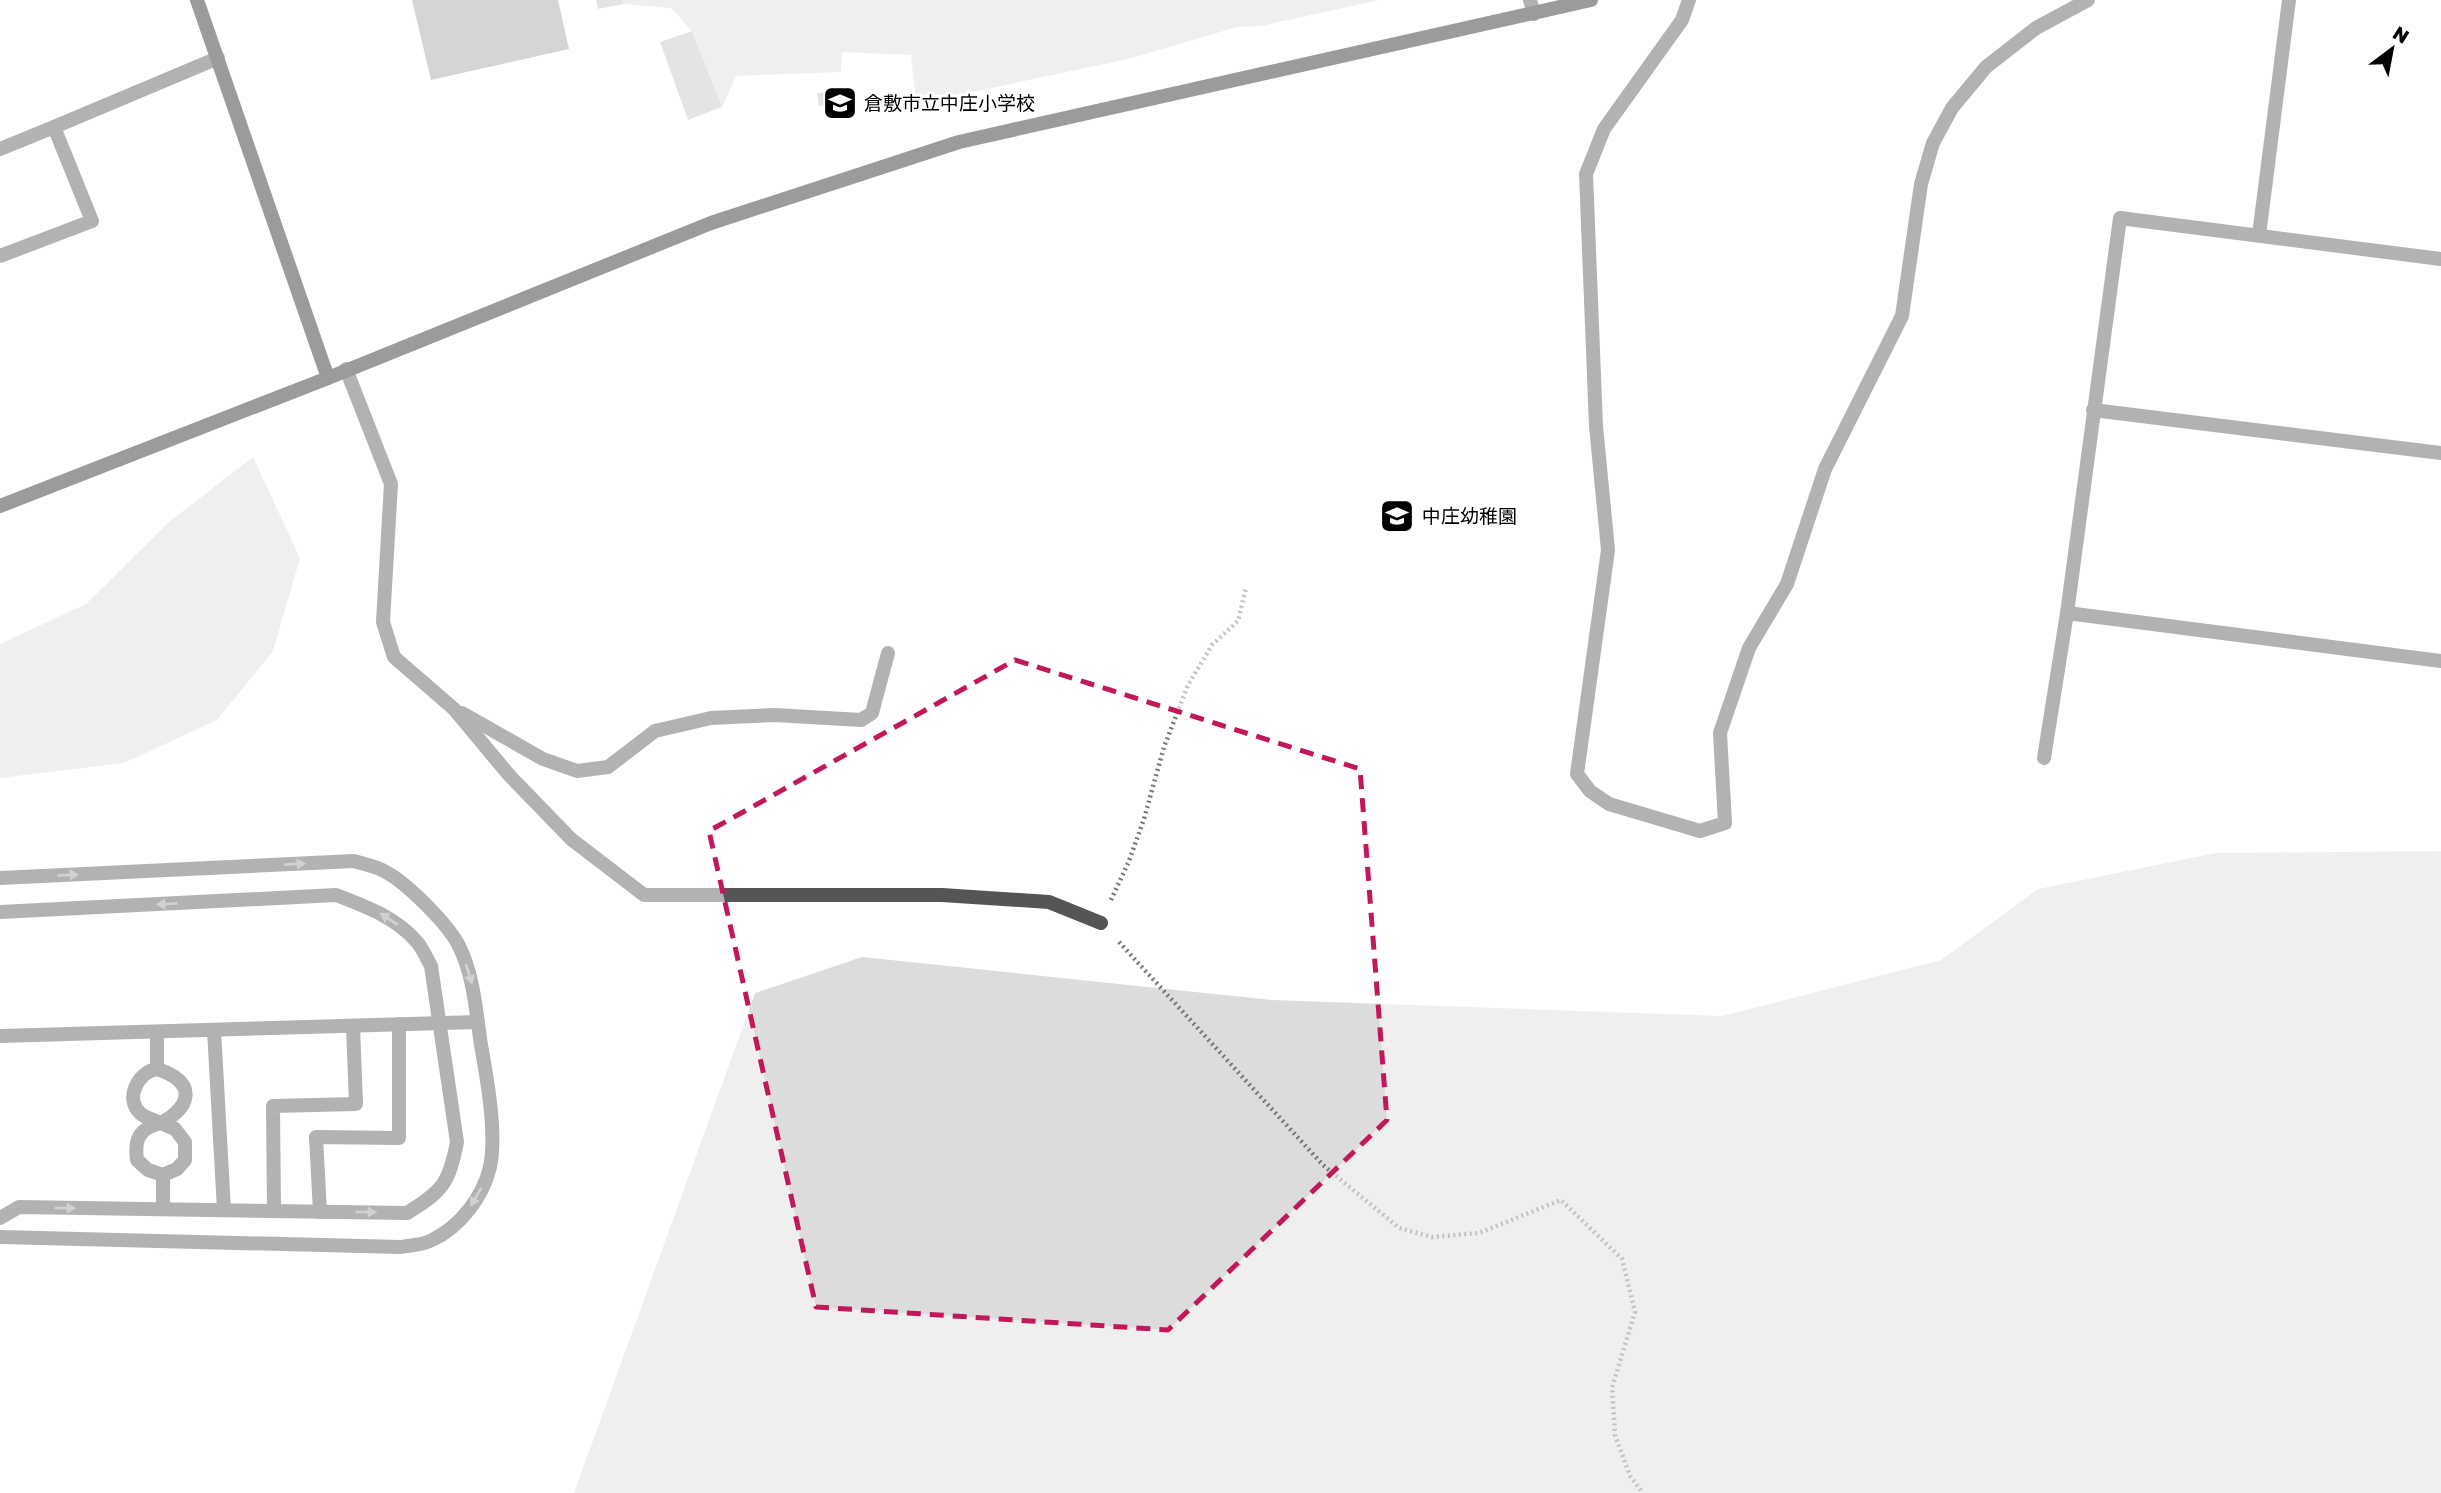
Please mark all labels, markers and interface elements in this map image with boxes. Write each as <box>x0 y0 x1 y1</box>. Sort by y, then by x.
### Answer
north arrow <box>2357 14 2427 84</box>
text: N <box>2389 21 2413 48</box>
school or university icon: 倉敷市立中庄小学校 <box>821 84 859 122</box>
place label: 倉敷市立中庄小学校 <box>864 91 1035 114</box>
school or university icon: 中庄幼稚園 <box>1378 497 1416 535</box>
place label: 中庄幼稚園 <box>1422 504 1517 527</box>
one-way arrow <box>285 858 307 869</box>
one-way arrow <box>57 869 79 880</box>
one-way arrow <box>156 899 178 910</box>
one-way arrow <box>379 913 399 926</box>
one-way arrow <box>464 964 474 985</box>
one-way arrow <box>470 1187 482 1206</box>
one-way arrow <box>55 1202 77 1214</box>
one-way arrow <box>356 1207 378 1218</box>

